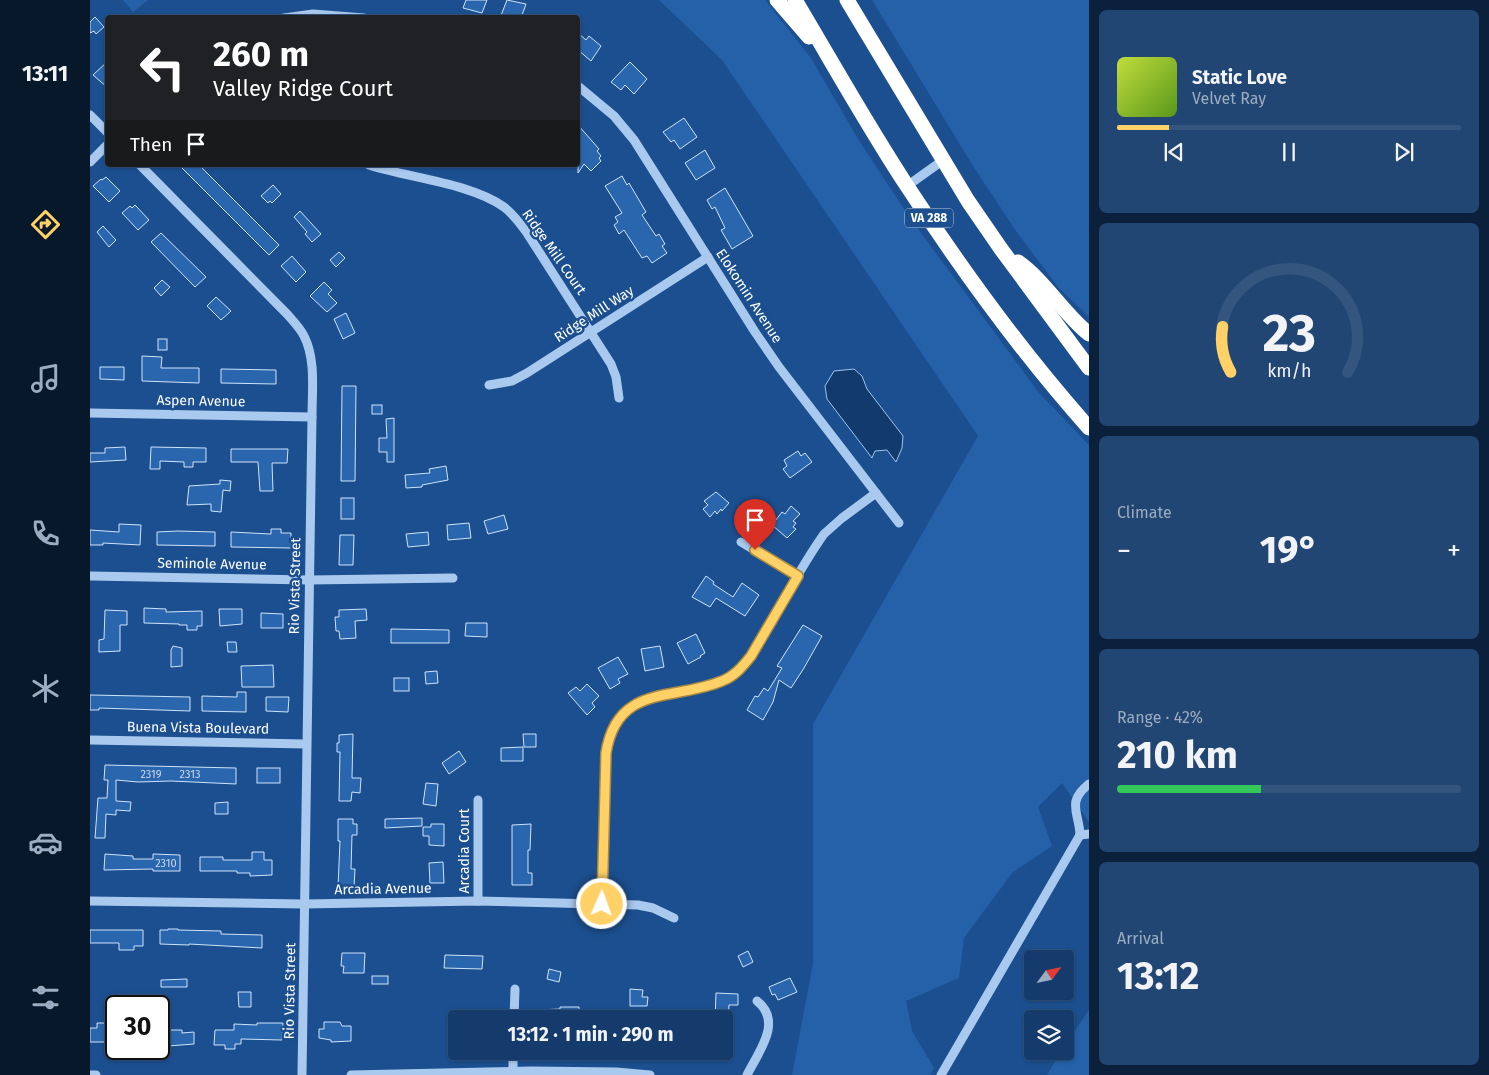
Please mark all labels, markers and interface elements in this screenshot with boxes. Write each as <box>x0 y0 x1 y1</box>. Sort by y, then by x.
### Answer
text: 260 m <box>213 33 309 75</box>
icon: left <box>130 35 195 100</box>
text: 13:11 <box>22 60 68 87</box>
text: Static Love <box>1192 66 1287 89</box>
text: Valley Ridge Court <box>213 75 393 102</box>
text: Velvet Ray <box>1192 89 1266 108</box>
icon: arrive <box>182 130 210 158</box>
text: Then <box>130 133 172 156</box>
icon: previous <box>1160 138 1188 166</box>
icon: pause <box>1275 138 1303 166</box>
icon: next <box>1390 138 1418 166</box>
street label: Ridge Mill Court <box>518 206 590 299</box>
icon: directions <box>28 207 63 242</box>
road number: VA 288 <box>905 208 953 228</box>
street label: Elokomin Avenue <box>712 246 786 346</box>
street label: Ridge Mill Way <box>551 282 637 346</box>
text: 23 <box>1262 302 1316 365</box>
text: km/h <box>1267 360 1311 382</box>
icon: music <box>28 361 63 396</box>
street label: Aspen Avenue <box>156 392 246 410</box>
pin <box>734 499 776 550</box>
text: Climate <box>1117 503 1172 522</box>
icon: arrive <box>741 506 769 534</box>
icon: phone <box>28 516 63 551</box>
text: 19° <box>1260 527 1318 573</box>
text: − <box>1117 534 1131 567</box>
text: + <box>1447 534 1461 567</box>
street label: Rio Vista Street <box>286 536 304 635</box>
street label: Seminole Avenue <box>157 555 267 573</box>
icon: climate <box>28 671 63 706</box>
text: Range · 42% <box>1117 708 1203 727</box>
street label: Buena Vista Boulevard <box>127 718 269 738</box>
text: 210 km <box>1117 732 1238 778</box>
house number: 2319 <box>140 768 162 781</box>
house number: 2313 <box>180 768 200 781</box>
street label: Arcadia Court <box>456 807 473 894</box>
icon: car <box>28 825 63 860</box>
house number: 2310 <box>155 857 177 870</box>
position arrow <box>575 877 627 929</box>
street label: Arcadia Avenue <box>334 880 432 898</box>
text: Arrival <box>1117 929 1164 948</box>
street label: Rio Vista Street <box>281 941 299 1040</box>
north arrow <box>1024 950 1074 1000</box>
map controls <box>1024 950 1074 1060</box>
text: 13:12 <box>1117 953 1200 999</box>
icon: filters <box>28 980 63 1015</box>
speed limit sign: 30 <box>105 995 170 1060</box>
button: layers <box>1024 1010 1074 1060</box>
text: 13:12 · 1 min · 290 m <box>507 1023 674 1046</box>

